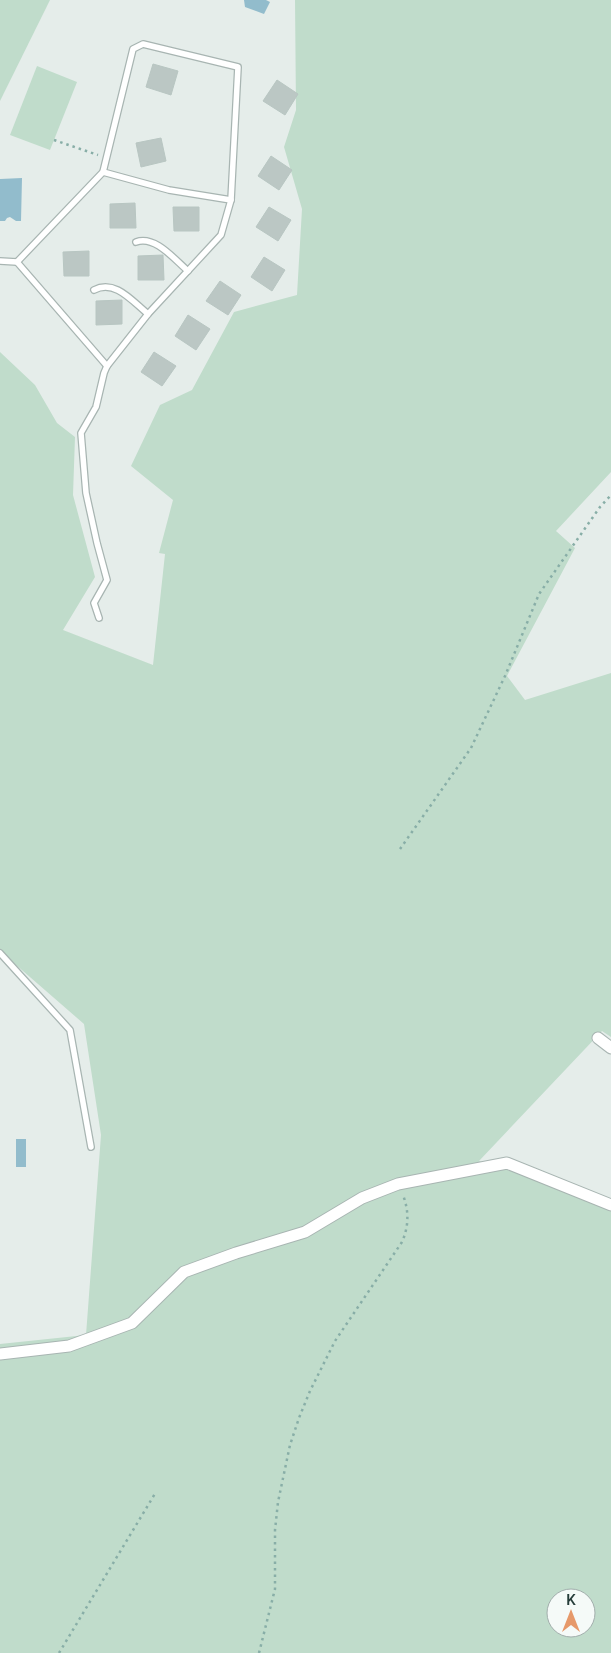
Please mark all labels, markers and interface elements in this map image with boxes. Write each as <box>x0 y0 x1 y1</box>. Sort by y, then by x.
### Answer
north arrow <box>546 1588 596 1638</box>
text: K <box>566 1592 576 1608</box>

